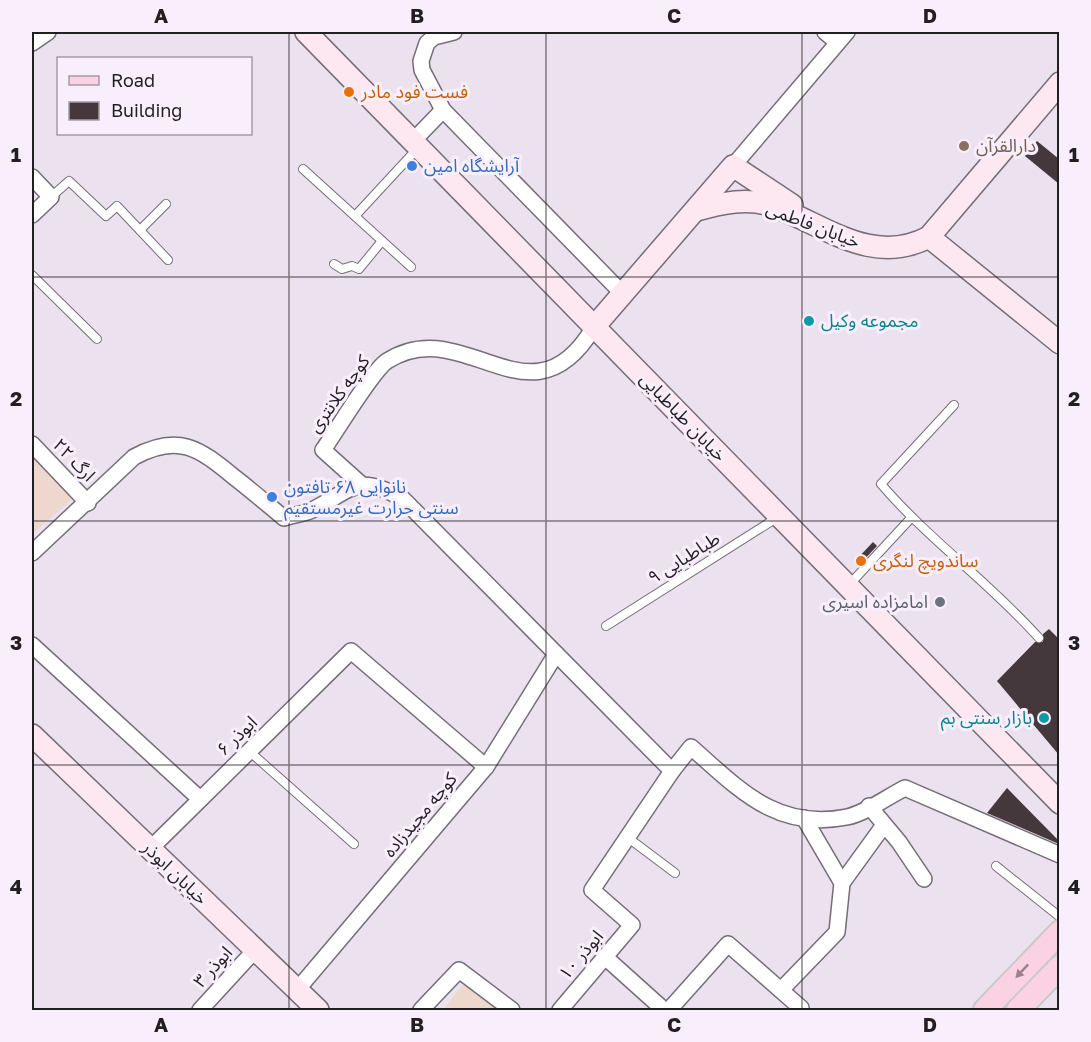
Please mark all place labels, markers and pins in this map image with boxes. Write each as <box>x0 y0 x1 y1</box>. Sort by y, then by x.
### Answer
place label: فست فود مادر <box>360 80 468 103</box>
marker: فست فود مادر <box>342 85 356 99</box>
place label: دارالقرآن <box>976 134 1036 157</box>
marker: دارالقرآن <box>957 139 971 153</box>
place label: آرایشگاه امین <box>424 154 520 177</box>
marker: آرایشگاه امین <box>405 159 419 173</box>
place label: مجموعه وکیل <box>821 309 918 332</box>
marker: مجموعه وکیل <box>802 314 816 328</box>
place label: نانوایی ۶۸ تافتون سنتی حرارت غیرمستقیم <box>284 475 459 521</box>
marker: نانوایی ۶۸ تافتون سنتی حرارت غیرمستقیم <box>265 490 279 504</box>
place label: ساندویچ لنگری <box>873 549 978 574</box>
marker: ساندویچ لنگری <box>854 554 868 568</box>
place label: امامزاده اسیری <box>822 590 928 613</box>
marker: امامزاده اسیری <box>933 595 947 609</box>
place label: بازار سنتی بم <box>941 706 1032 731</box>
marker: بازار سنتی بم <box>1037 711 1051 725</box>

